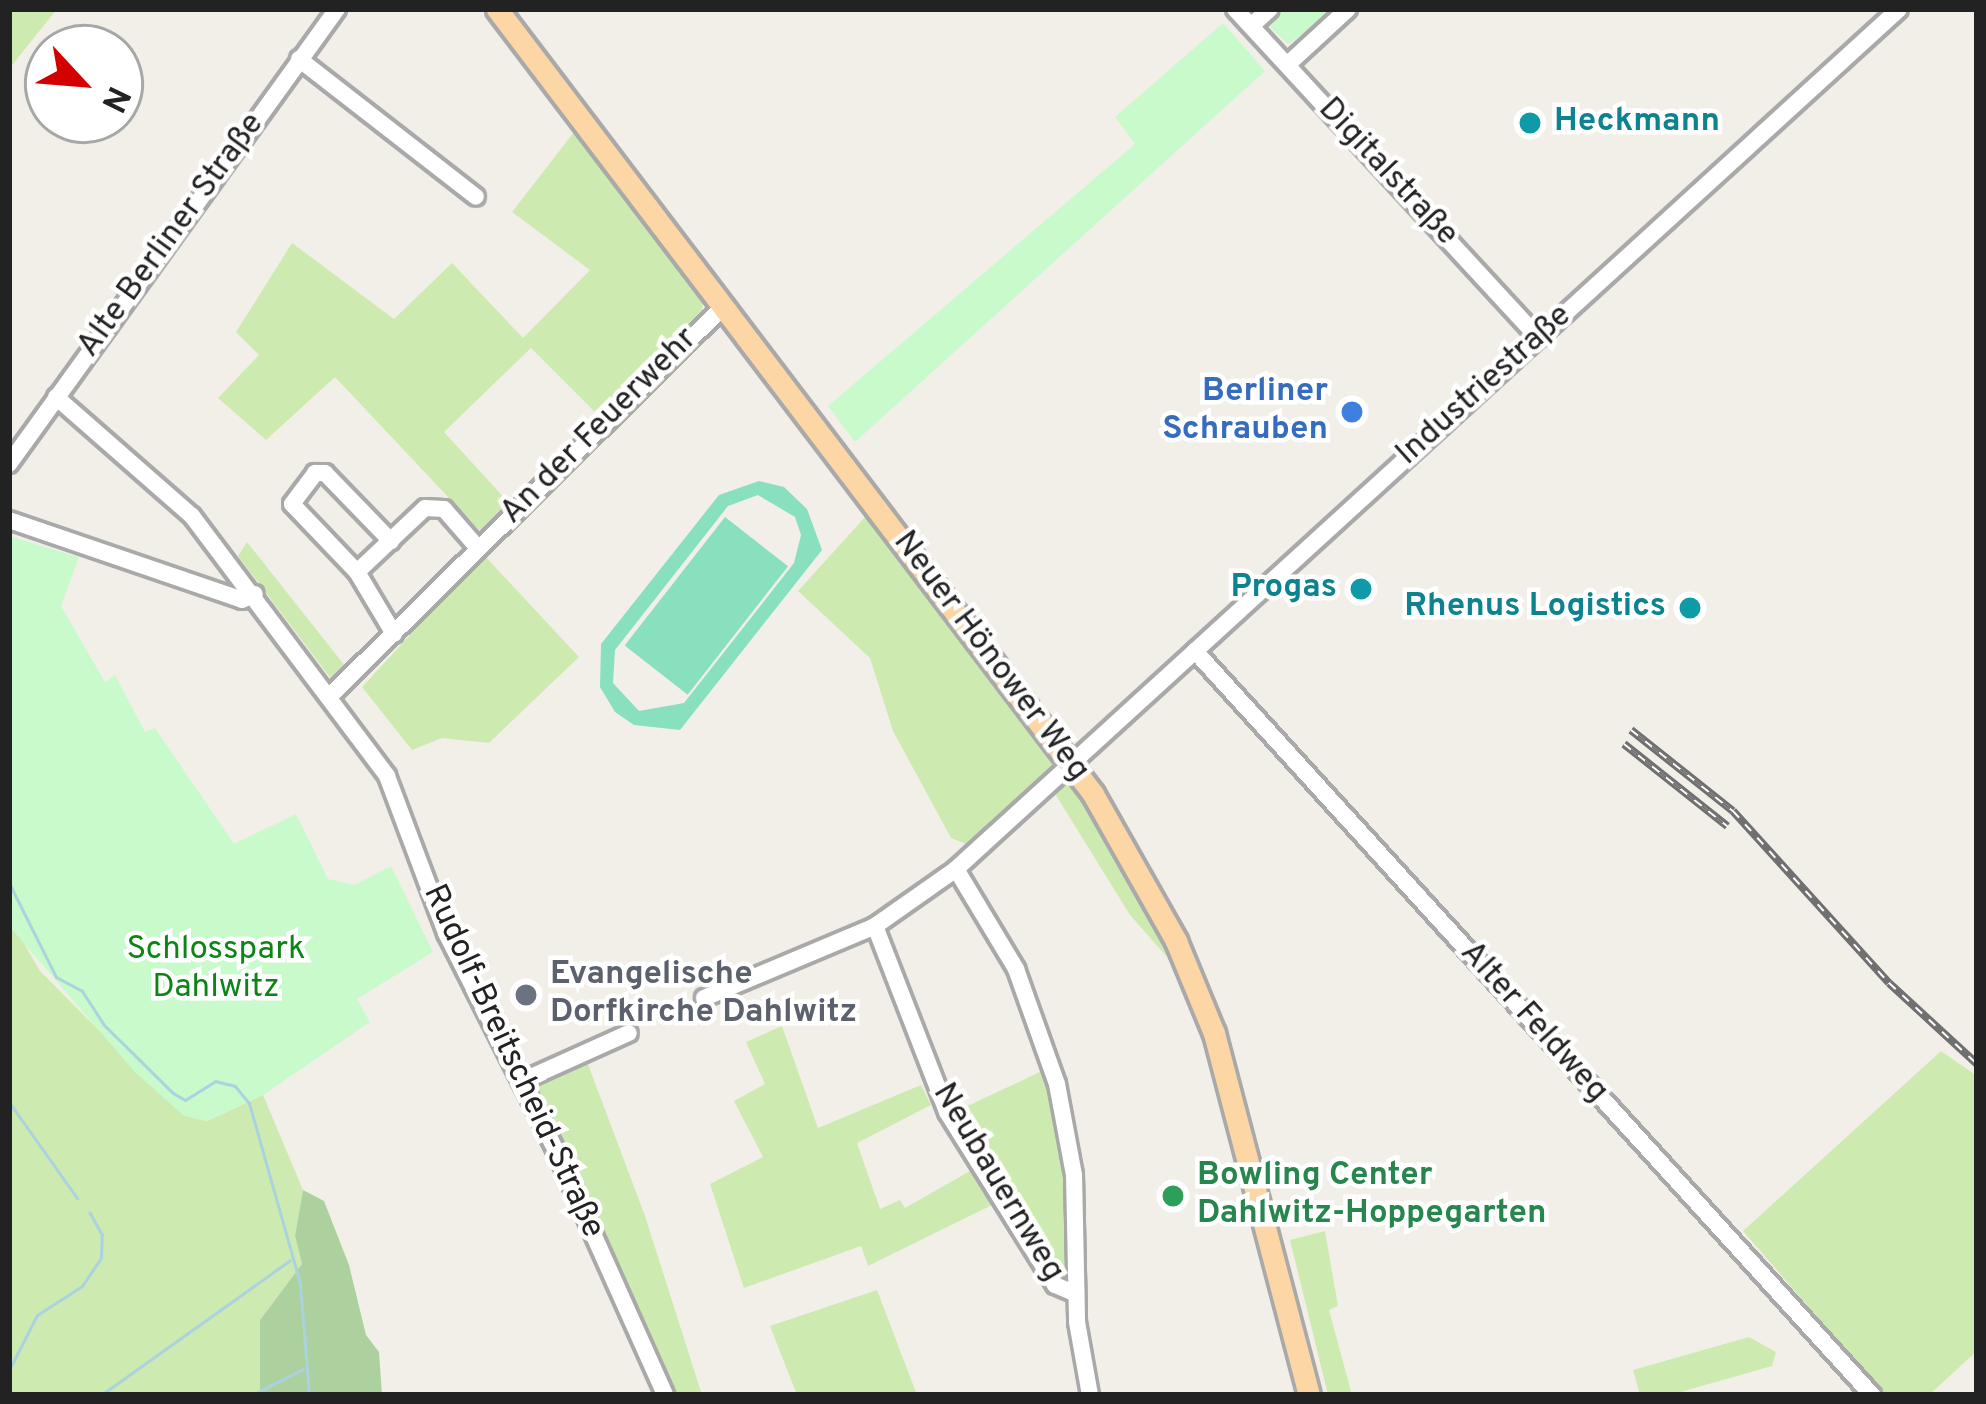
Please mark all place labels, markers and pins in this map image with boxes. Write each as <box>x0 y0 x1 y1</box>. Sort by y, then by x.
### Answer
place label: Heckmann <box>1554 103 1720 143</box>
marker: Heckmann <box>1517 110 1543 136</box>
place label: Berliner Schrauben <box>1162 373 1328 451</box>
marker: Berliner Schrauben <box>1339 399 1365 425</box>
place label: Progas <box>1230 569 1337 609</box>
marker: Progas <box>1348 576 1374 602</box>
place label: Rhenus Logistics <box>1404 588 1666 628</box>
marker: Rhenus Logistics <box>1677 595 1703 621</box>
place label: Evangelische Dorfkirche Dahlwitz <box>550 956 857 1034</box>
marker: Evangelische Dorfkirche Dahlwitz <box>513 982 539 1008</box>
place label: Bowling Center Dahlwitz-Hoppegarten <box>1197 1157 1547 1235</box>
marker: Bowling Center Dahlwitz-Hoppegarten <box>1160 1183 1186 1209</box>

